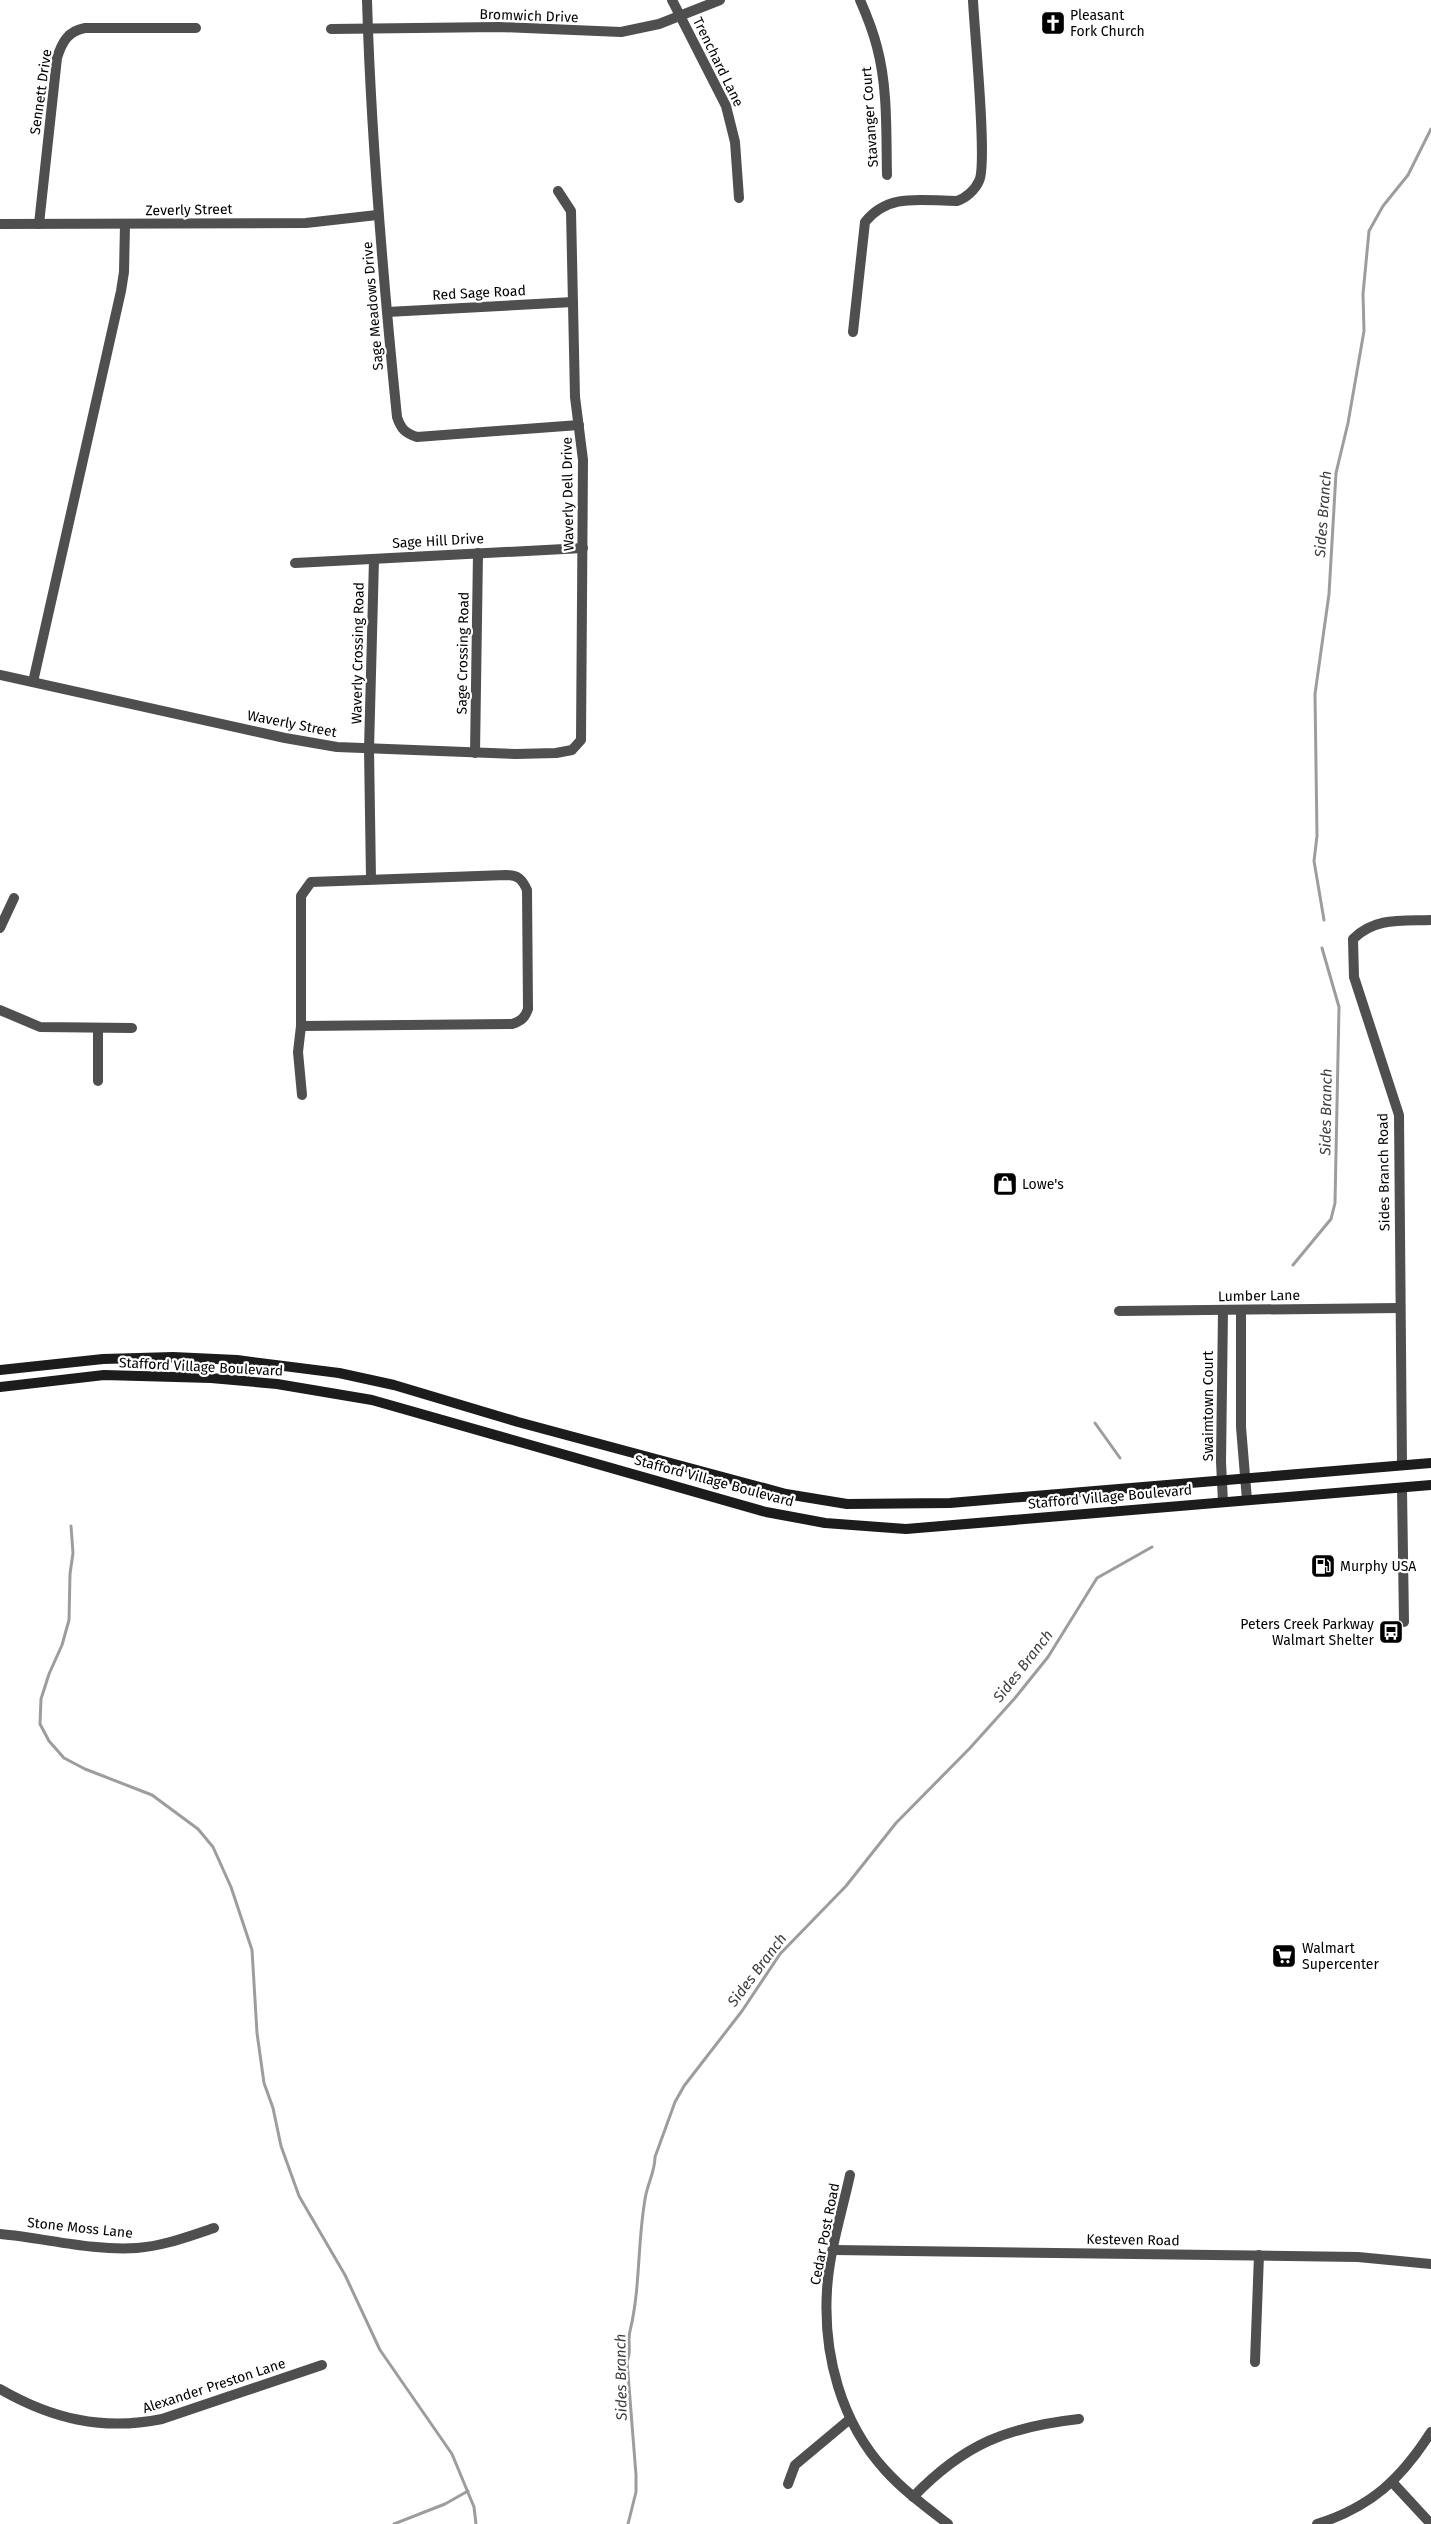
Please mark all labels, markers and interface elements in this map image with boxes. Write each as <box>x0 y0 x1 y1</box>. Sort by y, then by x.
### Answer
street label: Bromwich Drive <box>479 6 579 26</box>
place label: Pleasant Fork Church <box>1070 7 1145 40</box>
church icon: Pleasant Fork Church <box>1040 10 1066 36</box>
street label: Trenchard Lane <box>689 14 747 110</box>
street label: Sennett Drive <box>27 48 55 136</box>
street label: Stavanger Court <box>858 65 882 168</box>
street label: Zeverly Street <box>145 201 234 219</box>
street label: Sage Meadows Drive <box>359 241 387 371</box>
street label: Red Sage Road <box>432 282 526 304</box>
street label: Waverly Dell Drive <box>559 437 577 551</box>
water label: Sides Branch <box>1311 470 1335 559</box>
street label: Sage Hill Drive <box>392 530 484 552</box>
street label: Waverly Crossing Road <box>348 582 368 724</box>
street label: Sage Crossing Road <box>453 592 473 714</box>
street label: Waverly Street <box>246 707 339 741</box>
water label: Sides Branch <box>1316 1068 1336 1157</box>
street label: Sides Branch Road <box>1374 1113 1394 1231</box>
shop icon: Lowe's <box>992 1171 1018 1197</box>
place label: Lowe's <box>1022 1176 1064 1193</box>
street label: Lumber Lane <box>1218 1287 1300 1305</box>
street label: Swaimtown Court <box>1200 1350 1217 1461</box>
street label: Stafford Village Boulevard <box>118 1354 284 1380</box>
street label: Stafford Village Boulevard <box>632 1452 796 1510</box>
street label: Stafford Village Boulevard <box>1027 1481 1193 1513</box>
fuel station icon: Murphy USA <box>1310 1553 1336 1579</box>
place label: Murphy USA <box>1340 1558 1416 1575</box>
place label: Peters Creek Parkway Walmart Shelter <box>1240 1616 1375 1649</box>
bus stop icon: Peters Creek Parkway Walmart Shelter <box>1378 1619 1404 1645</box>
water label: Sides Branch <box>989 1626 1057 1707</box>
water label: Sides Branch <box>723 1930 790 2011</box>
place label: Walmart Supercenter <box>1302 1940 1379 1973</box>
supermarket icon: Walmart Supercenter <box>1271 1943 1297 1969</box>
street label: Cedar Post Road <box>807 2181 843 2287</box>
street label: Stone Moss Lane <box>26 2214 134 2242</box>
street label: Kesteven Road <box>1086 2231 1180 2249</box>
water label: Sides Branch <box>611 2333 631 2422</box>
street label: Alexander Preston Lane <box>140 2355 288 2417</box>

